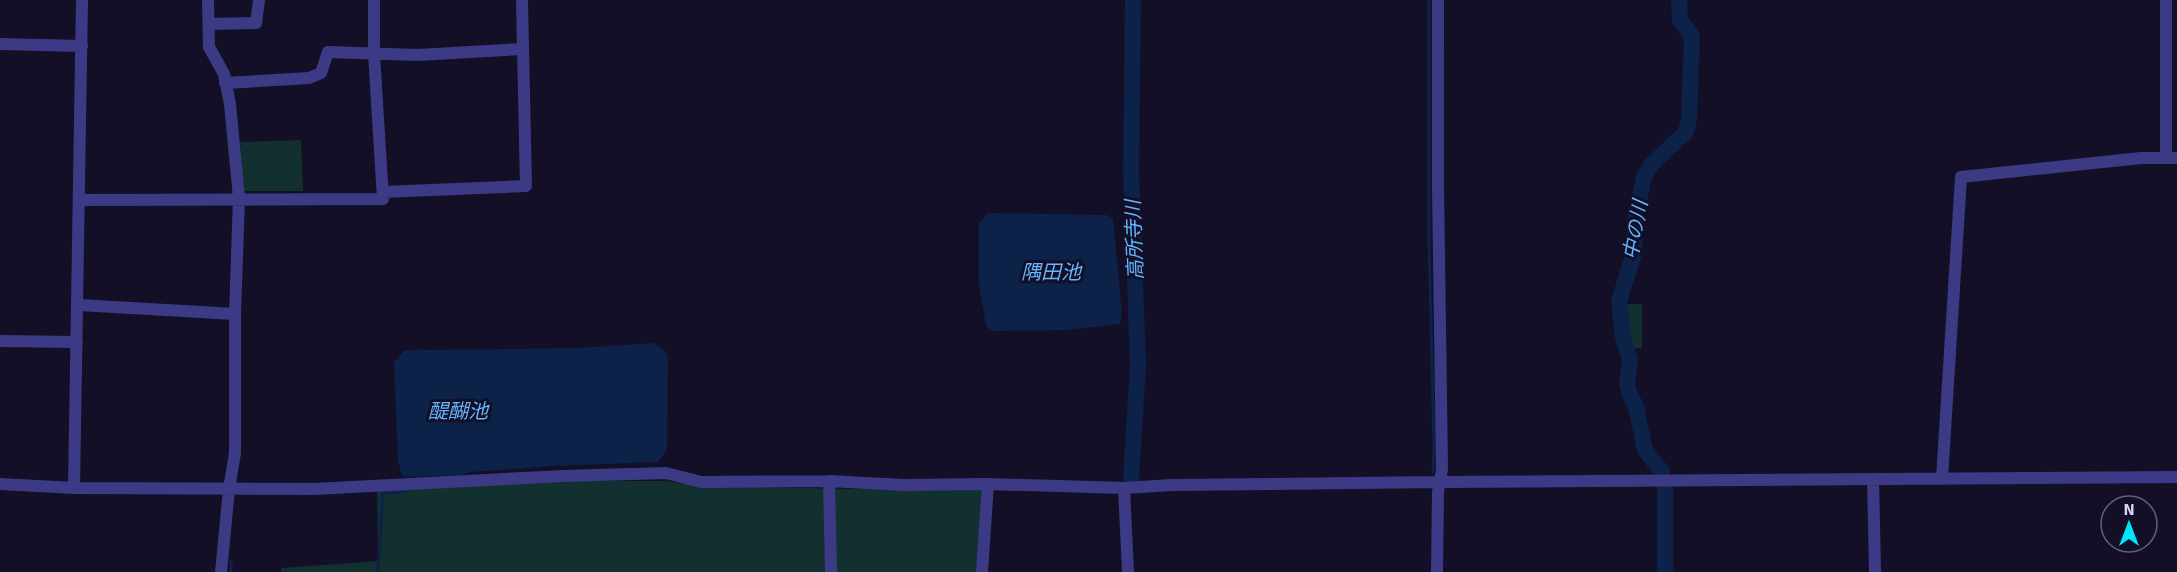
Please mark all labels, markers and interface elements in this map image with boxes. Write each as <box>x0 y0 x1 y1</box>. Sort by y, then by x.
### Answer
water label: 中の川 <box>1618 196 1653 262</box>
water label: 高所寺川 <box>1121 198 1148 280</box>
water label: 隅田池 <box>1021 260 1083 285</box>
water label: 醍醐池 <box>428 399 490 424</box>
north arrow <box>2099 494 2159 554</box>
text: N <box>2123 500 2135 520</box>

